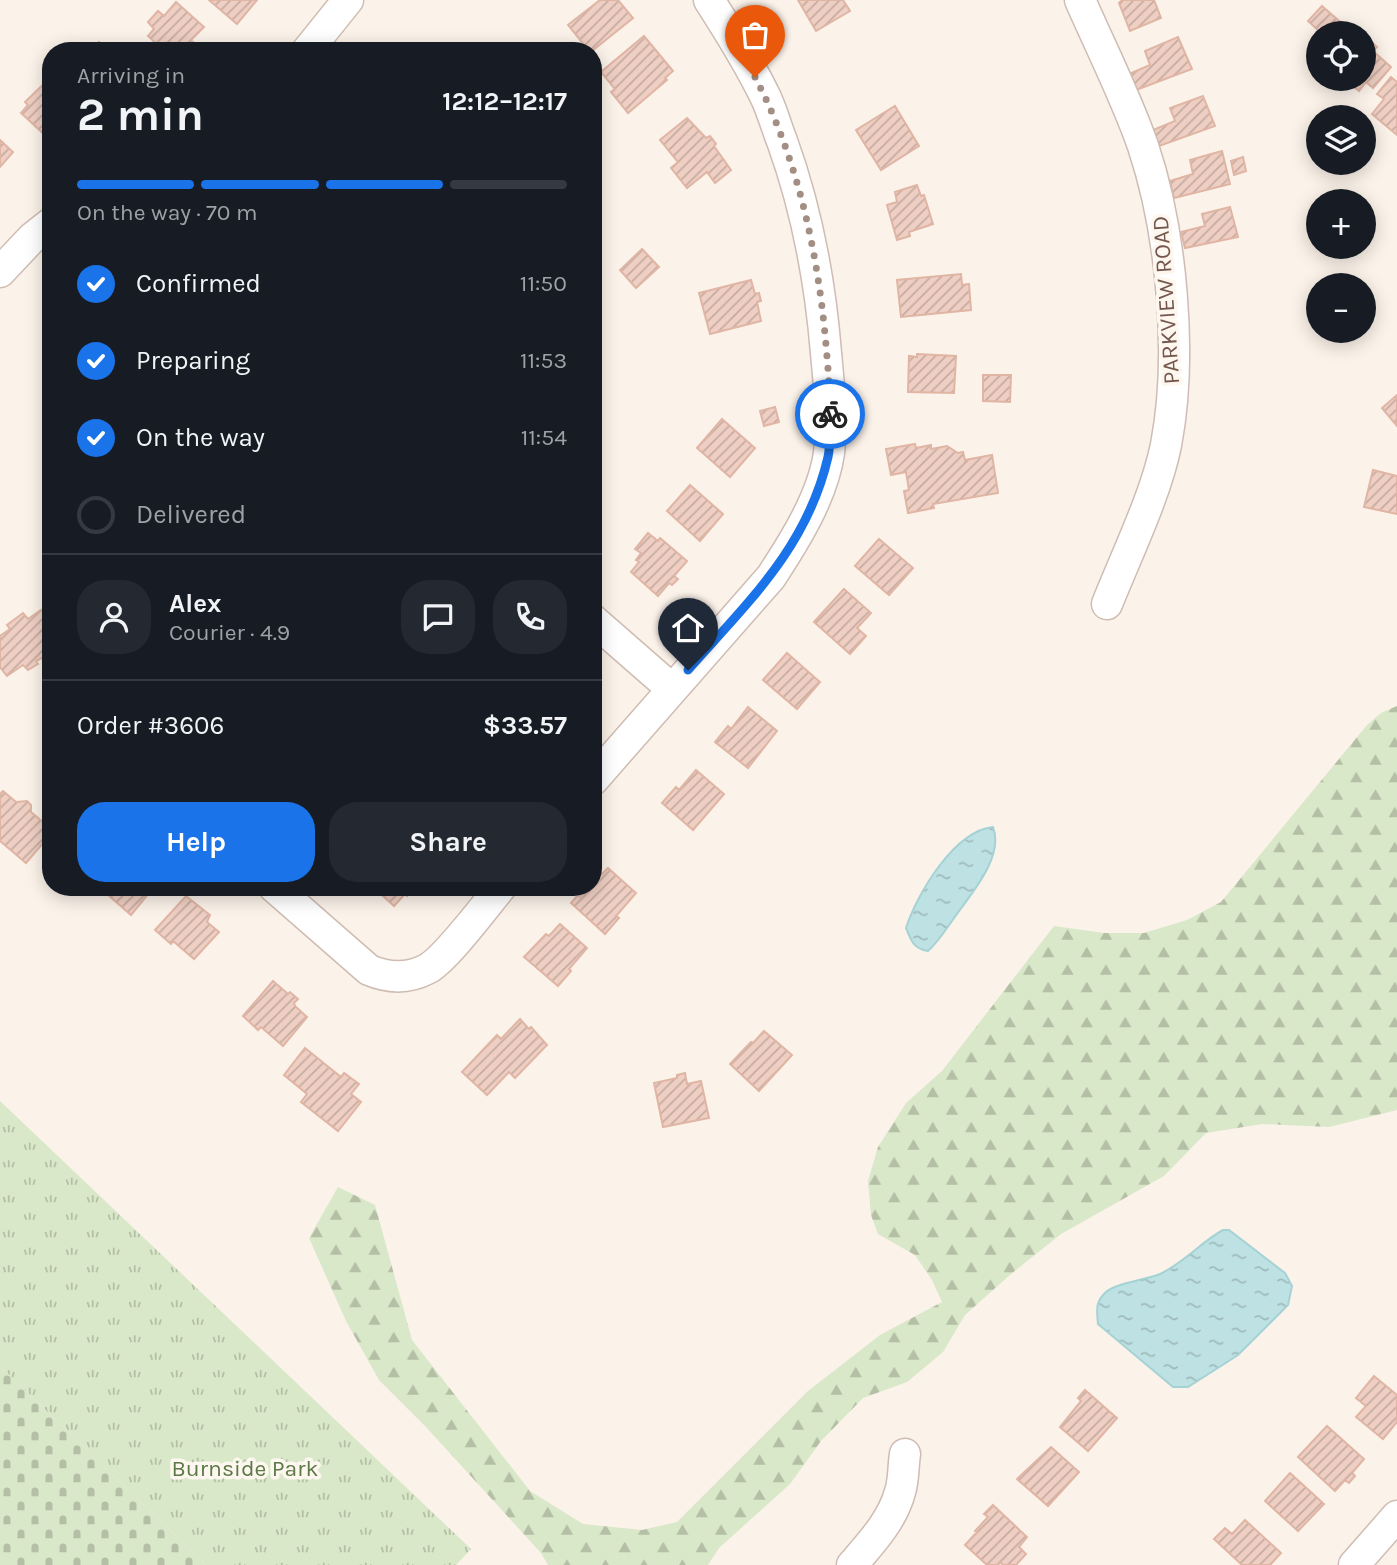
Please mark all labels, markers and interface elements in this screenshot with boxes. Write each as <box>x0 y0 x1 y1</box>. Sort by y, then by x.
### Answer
pin <box>725 5 785 77</box>
icon: bag <box>736 16 774 54</box>
map controls <box>1306 21 1376 343</box>
button: locate <box>1306 21 1376 91</box>
text: Arriving in <box>77 62 185 89</box>
text: 12:12–12:17 <box>442 86 567 117</box>
text: 2 min <box>77 88 204 142</box>
button: layers <box>1306 105 1376 175</box>
button: + <box>1306 189 1376 259</box>
text: On the way · 70 m <box>77 199 257 226</box>
street label: PARKVIEW ROAD <box>1147 215 1185 385</box>
icon: check <box>77 265 115 303</box>
text: Confirmed <box>136 268 261 299</box>
text: 11:50 <box>520 270 567 297</box>
button: − <box>1306 273 1376 343</box>
icon: check <box>77 342 115 380</box>
text: Preparing <box>136 345 250 376</box>
text: 11:53 <box>520 347 567 374</box>
courier <box>795 379 865 449</box>
icon: bike <box>811 395 849 433</box>
icon: check <box>77 419 115 457</box>
text: On the way <box>136 422 265 453</box>
text: 11:54 <box>521 424 567 451</box>
text: Delivered <box>136 499 246 530</box>
button: person <box>77 580 151 654</box>
button: chat <box>401 580 475 654</box>
button: phone <box>493 580 567 654</box>
text: Alex <box>169 588 221 619</box>
pin <box>658 598 718 670</box>
icon: home <box>669 609 707 647</box>
text: Courier · 4.9 <box>169 619 290 646</box>
text: Order #3606 <box>77 710 224 741</box>
text: $33.57 <box>483 710 567 741</box>
button: Help <box>77 802 315 882</box>
button: Share <box>329 802 567 882</box>
park label: Burnside Park <box>172 1455 318 1482</box>

